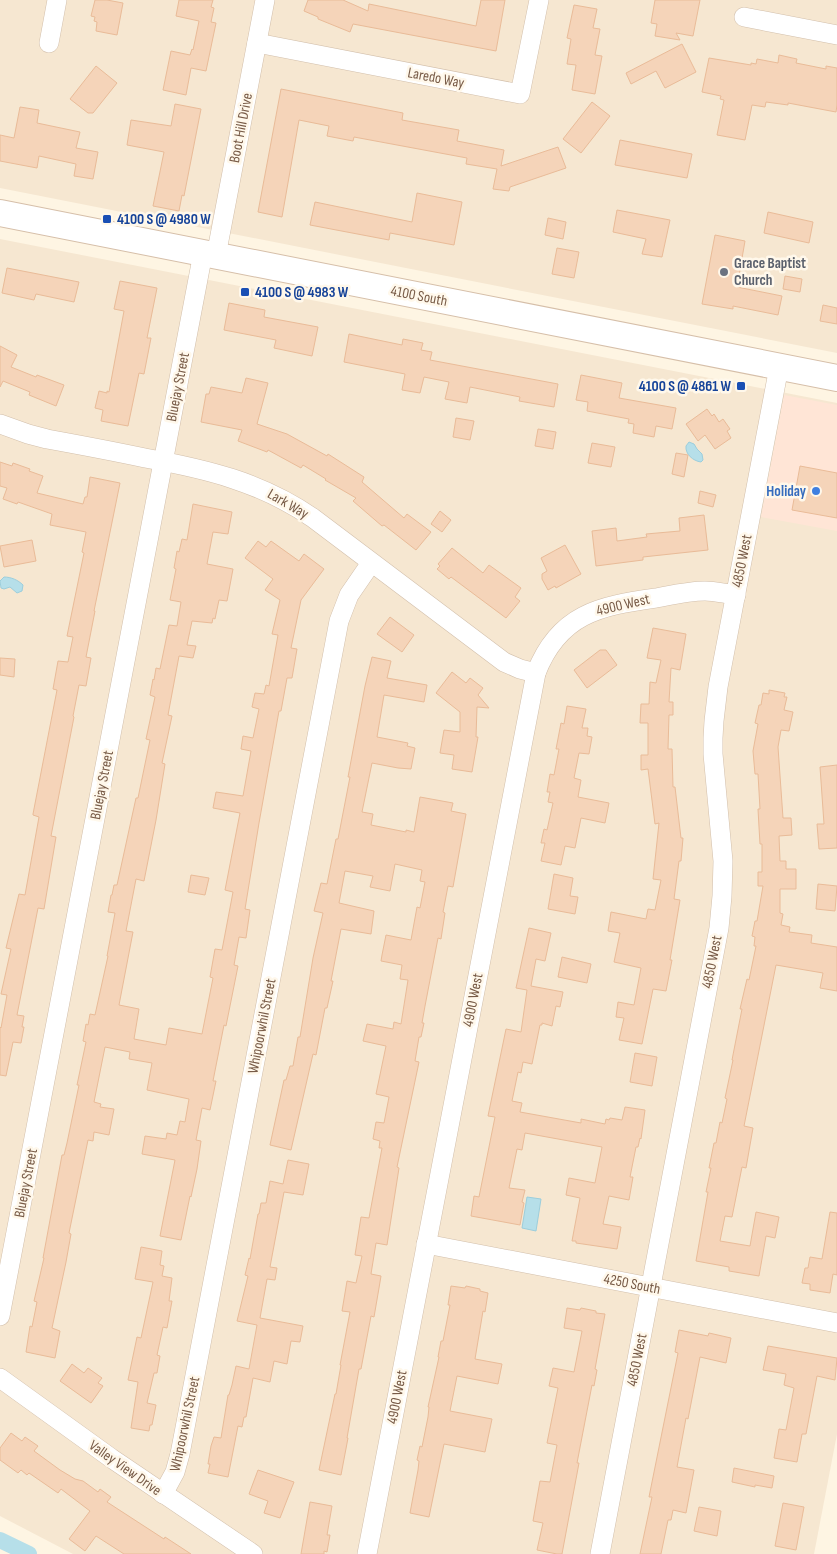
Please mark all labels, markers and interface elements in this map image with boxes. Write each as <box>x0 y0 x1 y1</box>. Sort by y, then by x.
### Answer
street label: Laredo Way <box>406 63 466 93</box>
street label: Boot Hill Drive <box>225 92 257 164</box>
place label: 4100 S @ 4980 W <box>117 210 211 229</box>
marker: 4100 S @ 4980 W <box>101 213 113 225</box>
place label: Grace Baptist Church <box>734 254 806 290</box>
marker: Grace Baptist Church <box>718 266 730 278</box>
street label: 4100 South <box>389 281 449 311</box>
place label: 4100 S @ 4983 W <box>255 283 349 302</box>
marker: 4100 S @ 4983 W <box>239 286 251 298</box>
street label: Bluejay Street <box>162 350 194 423</box>
place label: 4100 S @ 4861 W <box>639 377 732 396</box>
marker: 4100 S @ 4861 W <box>735 380 747 392</box>
place label: Holiday <box>766 482 807 501</box>
street label: Lark Way <box>264 485 312 523</box>
marker: Holiday <box>810 485 822 497</box>
street label: 4850 West <box>728 533 757 589</box>
street label: 4900 West <box>594 590 652 620</box>
street label: Bluejay Street <box>86 748 118 821</box>
street label: 4850 West <box>698 934 727 990</box>
street label: 4900 West <box>459 971 488 1028</box>
street label: Whipoorwhil Street <box>243 976 281 1075</box>
street label: Bluejay Street <box>10 1146 42 1219</box>
street label: 4250 South <box>602 1269 662 1299</box>
street label: 4850 West <box>623 1332 652 1388</box>
street label: 4900 West <box>383 1368 412 1425</box>
street label: Whipoorwhil Street <box>166 1374 204 1473</box>
street label: Valley View Drive <box>85 1436 165 1500</box>

